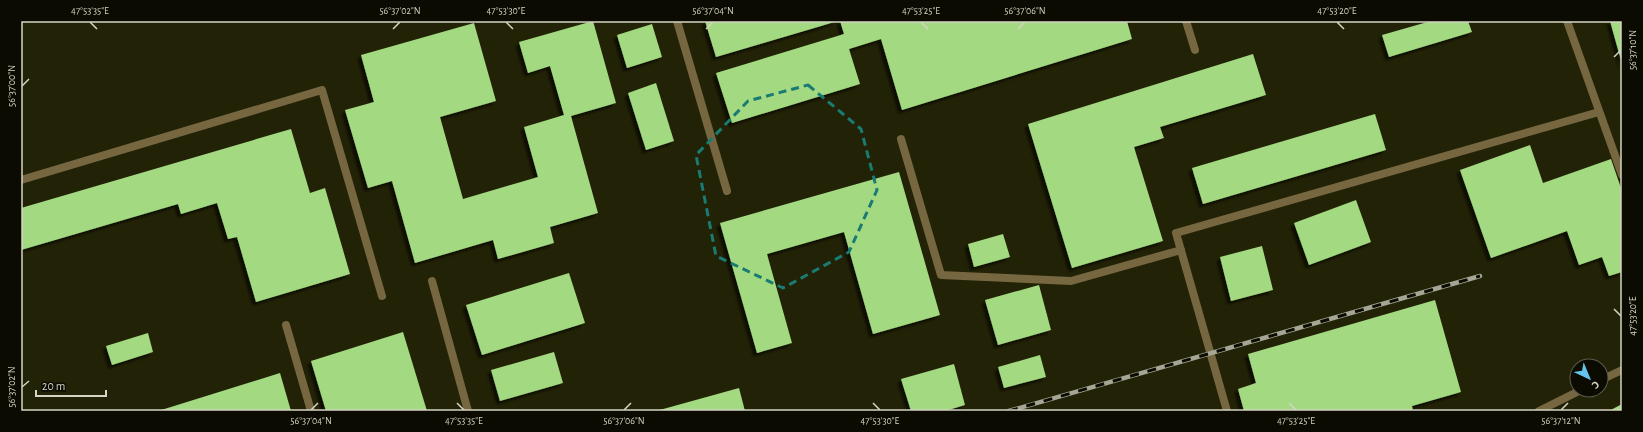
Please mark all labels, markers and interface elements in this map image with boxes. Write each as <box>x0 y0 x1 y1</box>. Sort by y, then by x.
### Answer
text: 47°53'35"E <box>71 6 109 16</box>
text: 56°37'02"N <box>379 6 421 16</box>
text: 47°53'30"E <box>487 6 526 16</box>
text: 56°37'04"N <box>692 6 734 16</box>
text: 47°53'25"E <box>902 6 940 16</box>
text: 56°37'06"N <box>1004 6 1046 16</box>
text: 47°53'20"E <box>1317 6 1357 16</box>
text: 56°37'10"N <box>1628 30 1638 70</box>
text: 56°37'00"N <box>7 65 17 107</box>
text: 47°53'20"E <box>1628 296 1638 336</box>
north arrow <box>1569 358 1609 398</box>
text: 56°37'02"N <box>7 366 17 408</box>
scale bar <box>36 372 106 398</box>
text: С <box>1590 379 1602 391</box>
text: 20 m <box>42 380 65 392</box>
text: 56°37'04"N <box>290 416 332 426</box>
text: 47°53'35"E <box>445 416 483 426</box>
text: 56°37'06"N <box>603 416 645 426</box>
text: 47°53'30"E <box>861 416 900 426</box>
text: 47°53'25"E <box>1277 416 1315 426</box>
text: 56°37'12"N <box>1541 416 1581 426</box>

